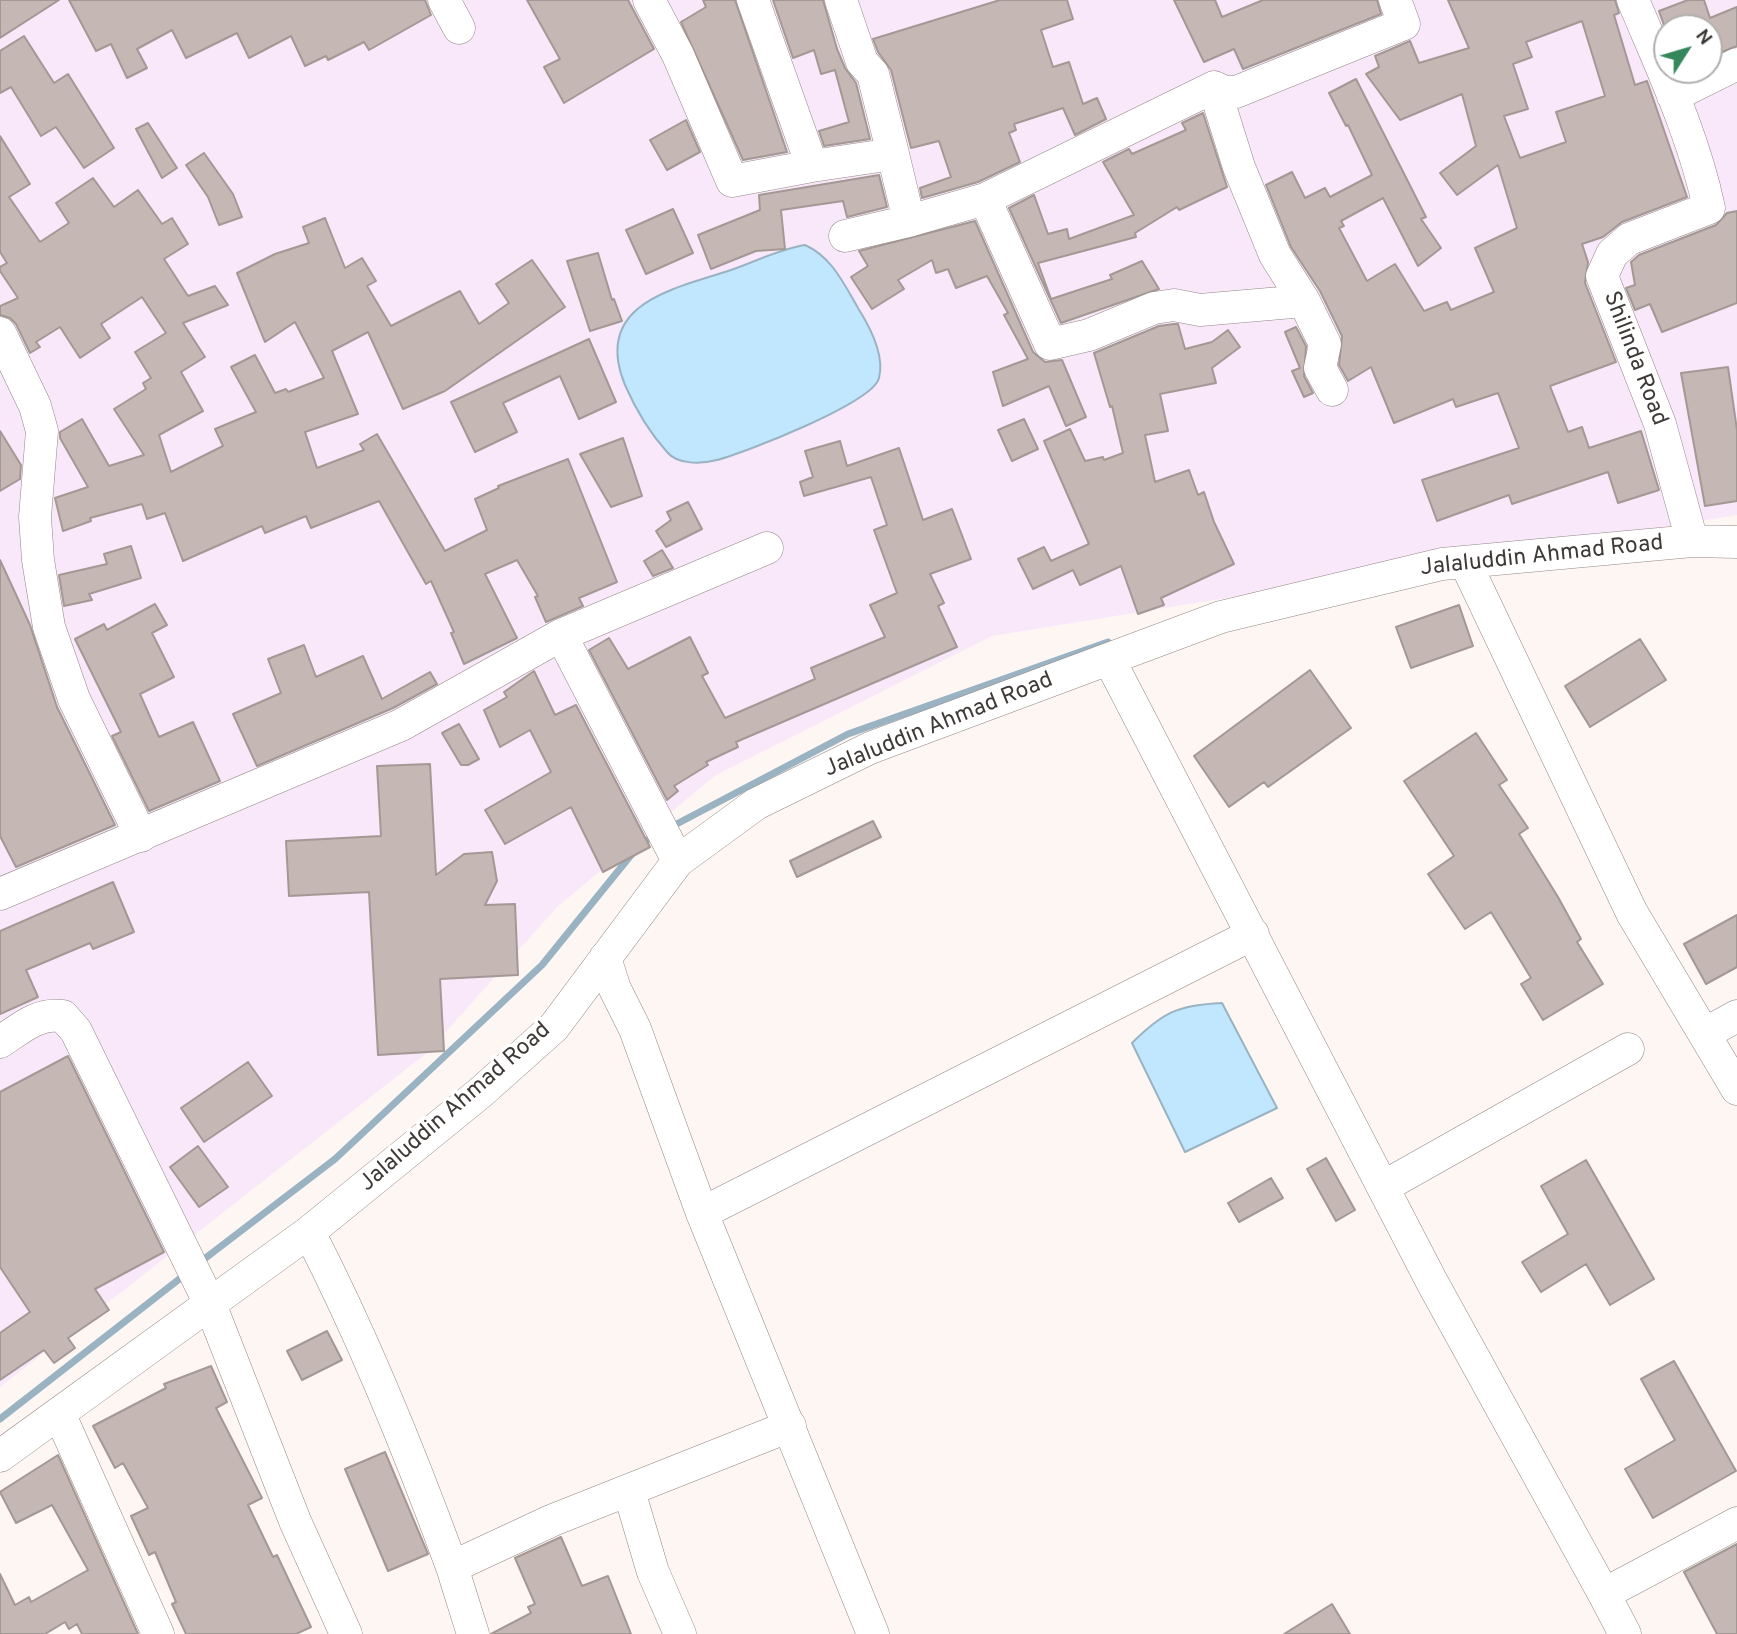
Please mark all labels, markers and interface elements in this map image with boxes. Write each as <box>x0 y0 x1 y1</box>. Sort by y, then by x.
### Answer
north arrow <box>1653 14 1723 84</box>
text: N <box>1689 25 1717 50</box>
street label: Shilinda Road <box>1596 288 1672 430</box>
street label: Jalaluddin Ahmad Road <box>1419 531 1665 583</box>
street label: Jalaluddin Ahmad Road <box>821 667 1057 785</box>
street label: Jalaluddin Ahmad Road <box>355 1017 557 1199</box>

